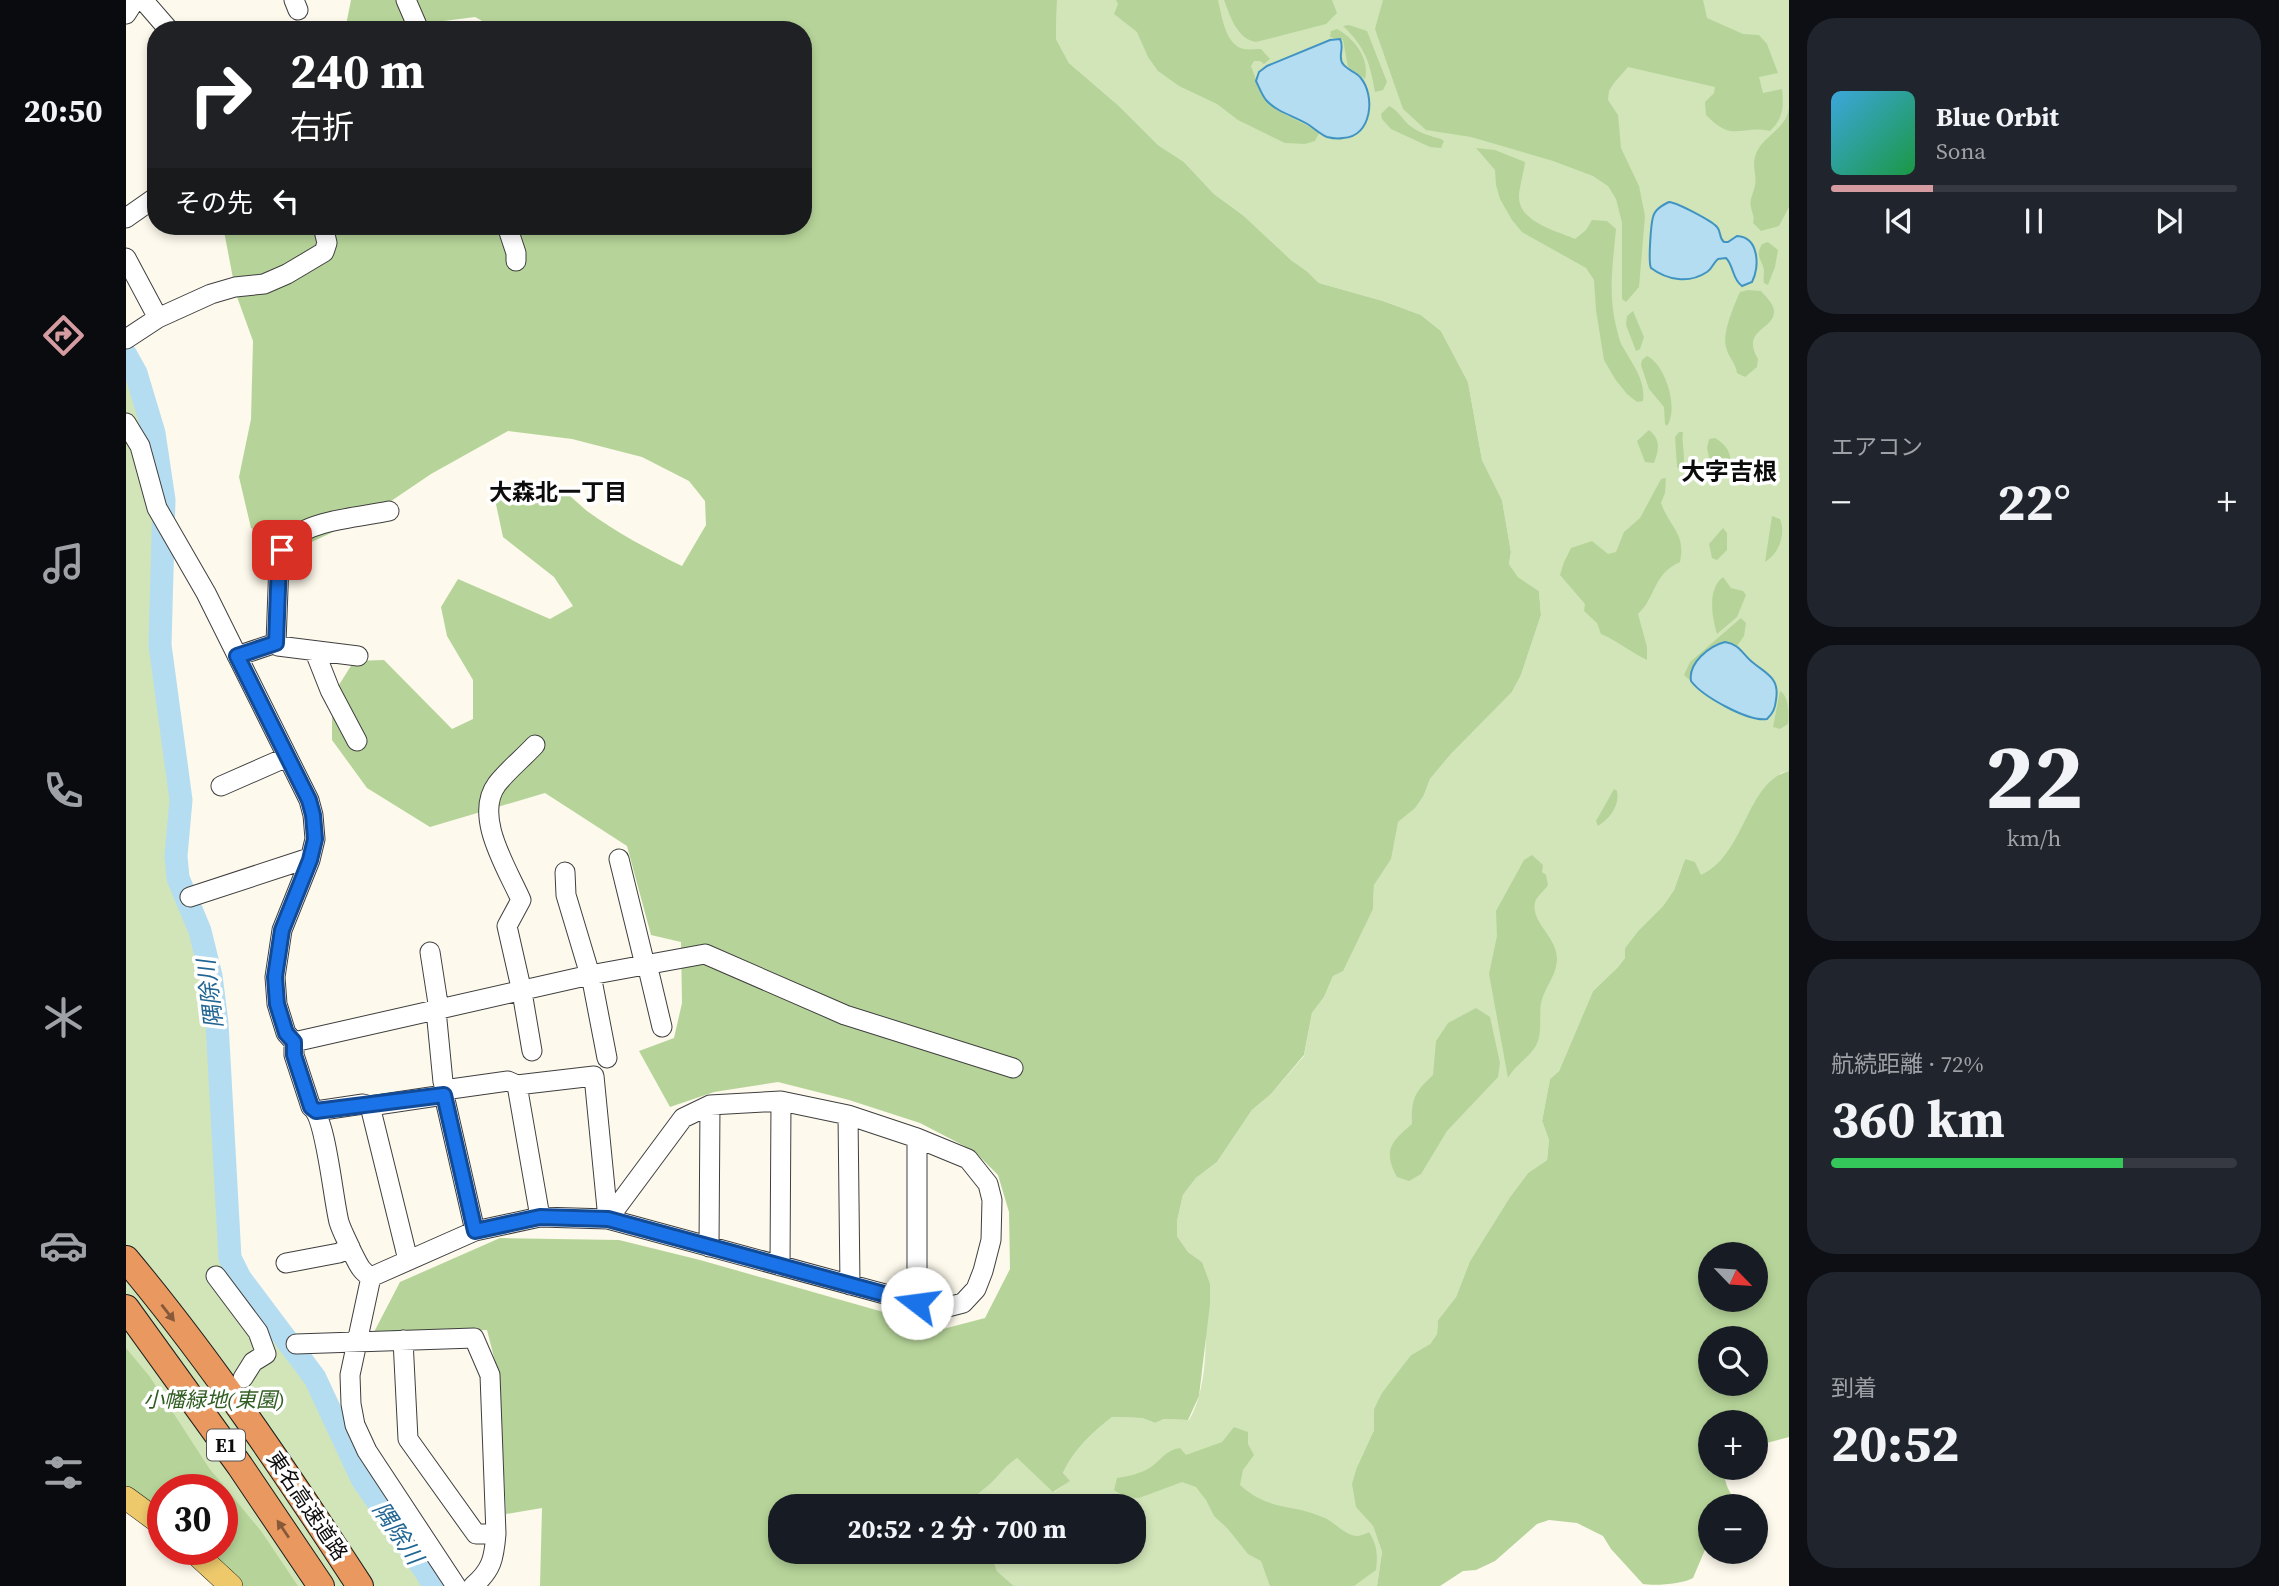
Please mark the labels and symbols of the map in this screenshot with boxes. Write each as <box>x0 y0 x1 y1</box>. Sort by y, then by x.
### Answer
district label: 大字吉根 <box>1681 455 1777 488</box>
district label: 大森北一丁目 <box>489 476 627 508</box>
pin <box>252 520 312 580</box>
water label: 隅除川 <box>190 955 230 1030</box>
north arrow <box>1698 1242 1768 1312</box>
position arrow <box>880 1266 954 1340</box>
one-way arrow <box>161 1303 176 1321</box>
park label: 小幡緑地(東園) <box>143 1385 285 1414</box>
road number: E1 <box>207 1429 245 1460</box>
street label: 東名高速道路 <box>260 1445 355 1566</box>
speed limit sign: 30 <box>147 1474 238 1565</box>
water label: 隅除川 <box>365 1495 432 1573</box>
one-way arrow <box>277 1520 290 1539</box>

